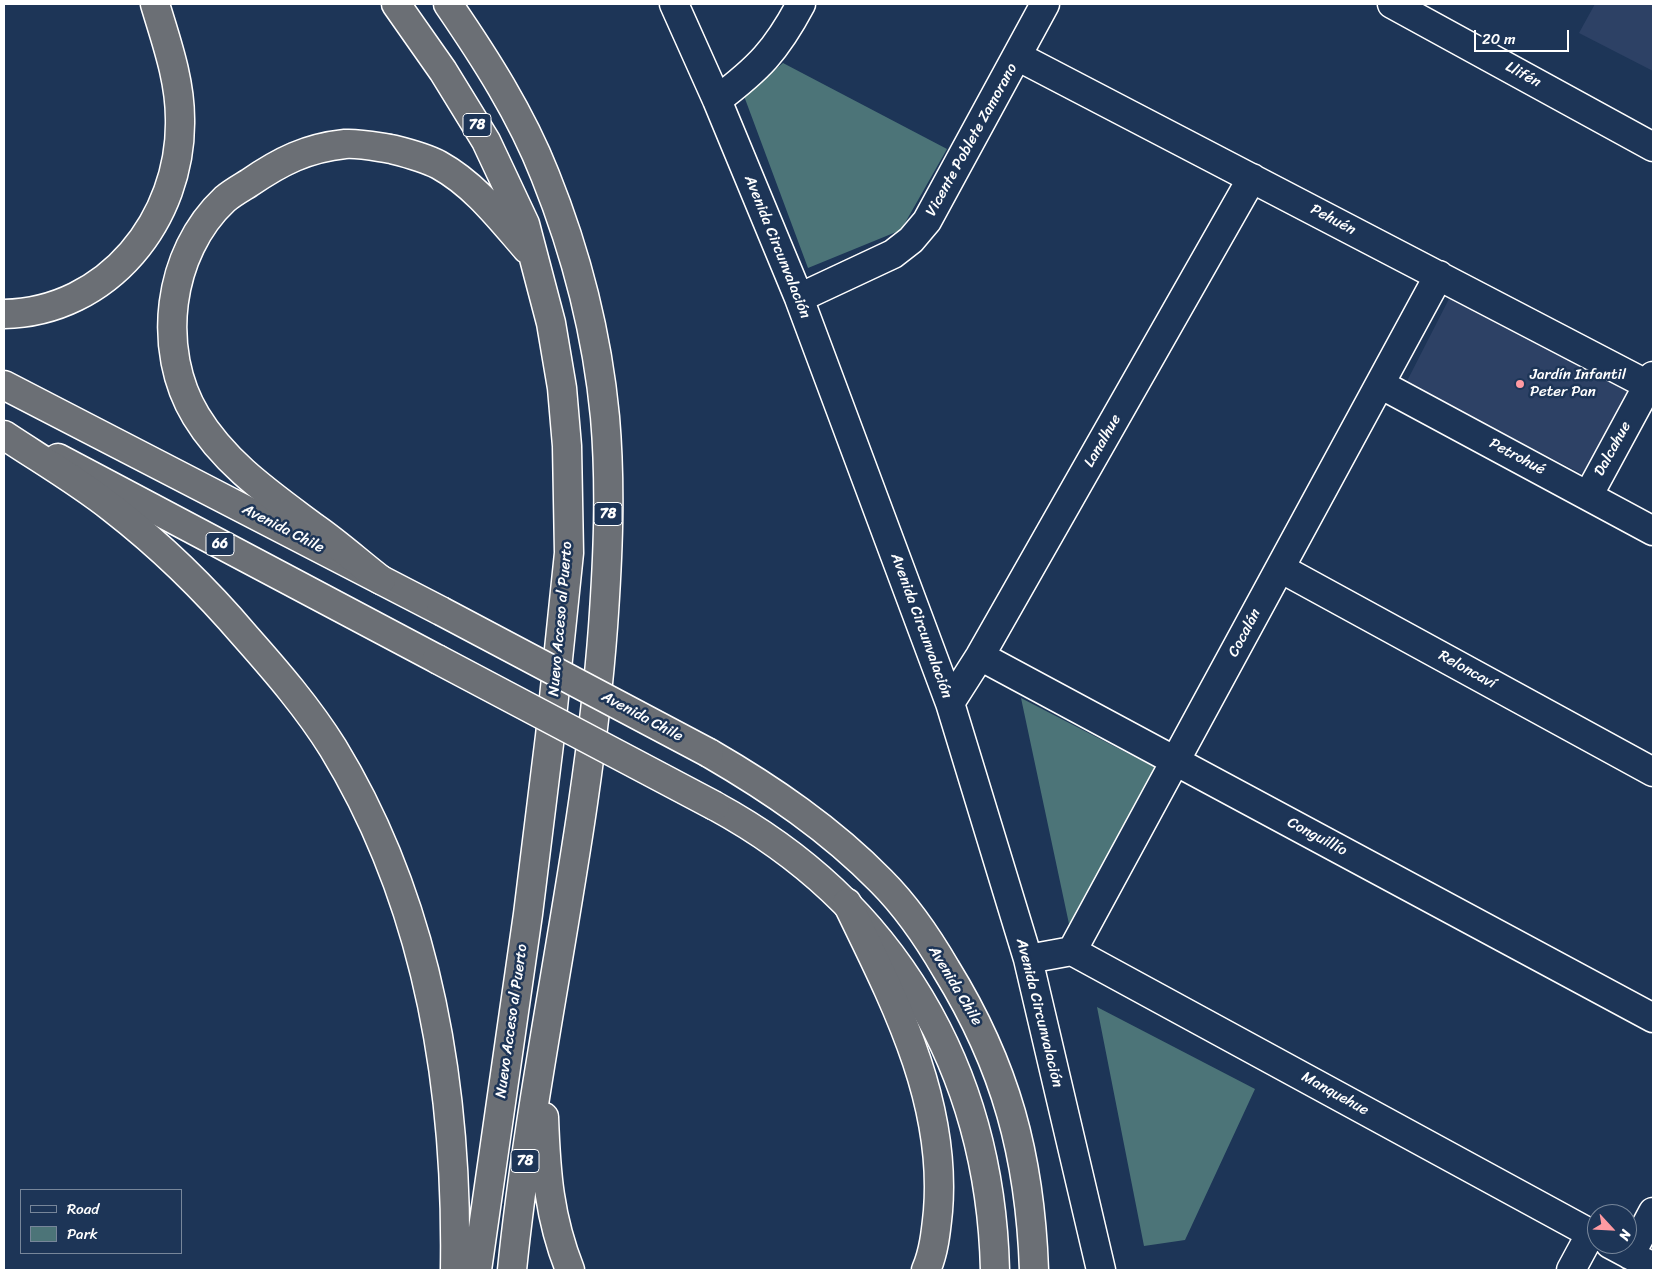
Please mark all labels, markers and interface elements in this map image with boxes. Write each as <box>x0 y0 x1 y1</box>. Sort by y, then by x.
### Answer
scale bar <box>1477 20 1572 52</box>
text: 20 m <box>1482 26 1516 52</box>
street label: Llifén <box>1502 58 1544 92</box>
street label: Vicente Poblete Zamorano <box>922 60 1022 220</box>
road number: 78 <box>463 114 491 136</box>
street label: Avenida Circunvalación <box>740 173 814 321</box>
street label: Pehuén <box>1307 201 1359 239</box>
place label: Jardín Infantil Peter Pan <box>1530 366 1626 401</box>
marker: Jardín Infantil Peter Pan <box>1514 378 1526 390</box>
street label: Lanalhue <box>1081 411 1125 471</box>
street label: Dalcahue <box>1591 419 1635 479</box>
street label: Petrohué <box>1486 435 1548 479</box>
street label: Avenida Chile <box>239 501 327 557</box>
road number: 78 <box>594 502 622 526</box>
road number: 66 <box>206 532 234 556</box>
street label: Nuevo Acceso al Puerto <box>545 541 577 697</box>
street label: Avenida Circunvalación <box>886 551 956 701</box>
street label: Cocalán <box>1225 606 1265 660</box>
street label: Reloncaví <box>1435 647 1499 693</box>
street label: Avenida Chile <box>598 688 686 746</box>
street label: Conguillío <box>1284 814 1350 860</box>
street label: Avenida Circunvalación <box>1012 937 1066 1089</box>
street label: Nuevo Acceso al Puerto <box>492 943 532 1099</box>
street label: Avenida Chile <box>924 943 986 1029</box>
street label: Manquehue <box>1298 1068 1372 1120</box>
road number: 78 <box>511 1150 539 1172</box>
legend <box>20 1189 182 1254</box>
text: Road <box>67 1196 99 1222</box>
north arrow <box>1587 1204 1637 1254</box>
text: Park <box>67 1221 98 1247</box>
text: N <box>1612 1225 1639 1245</box>

